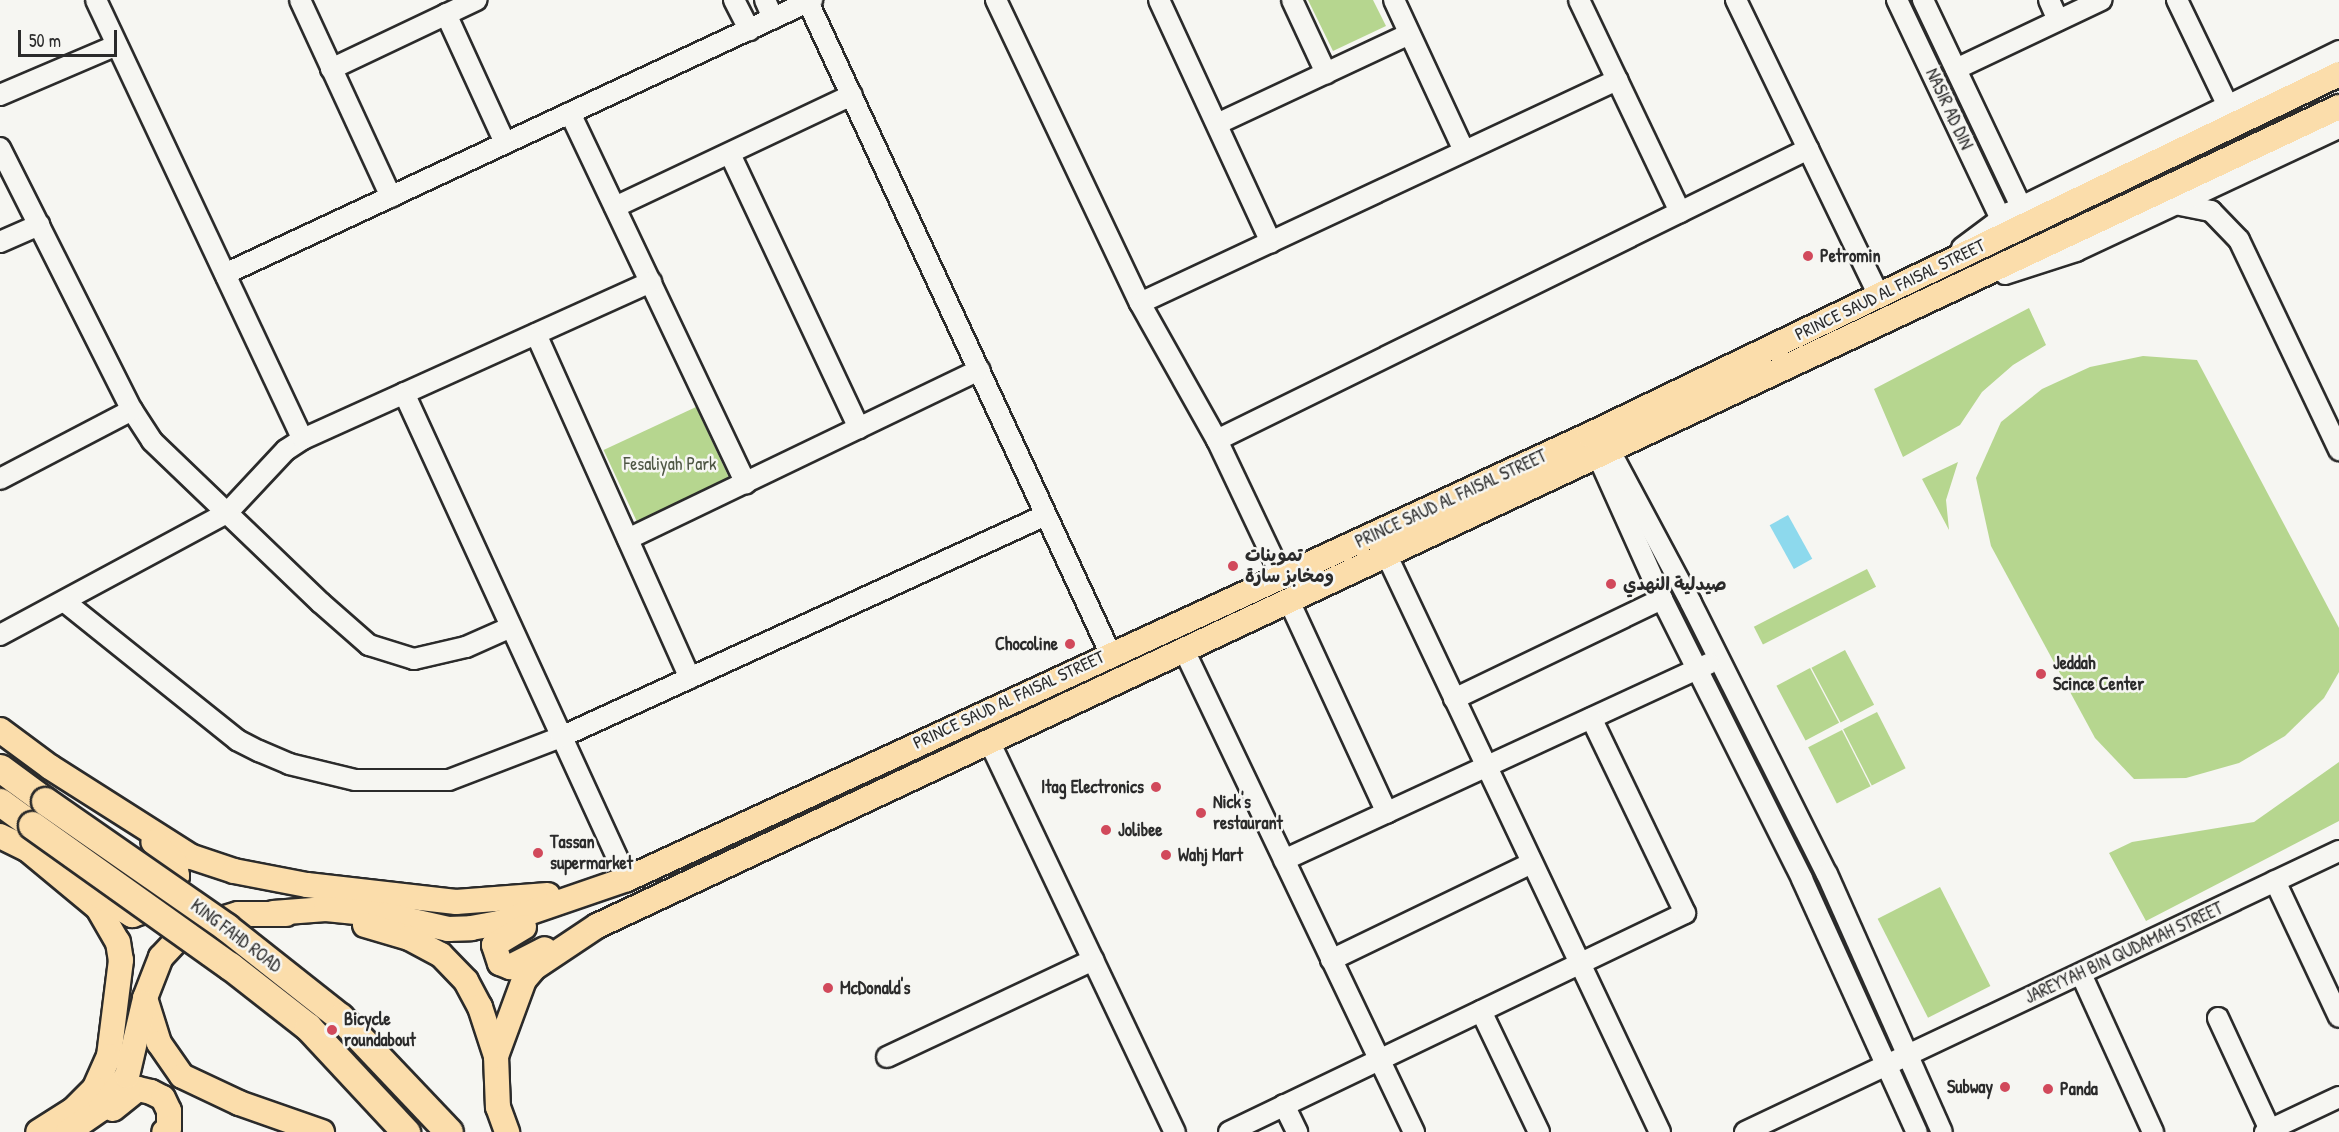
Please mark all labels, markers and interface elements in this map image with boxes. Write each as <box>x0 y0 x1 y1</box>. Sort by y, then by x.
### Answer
scale bar <box>21 18 120 56</box>
text: 50 m <box>29 28 61 53</box>
street label: NASIR AD DIN <box>1921 65 1977 153</box>
street label: PRINCE SAUD AL FAISAL STREET <box>1791 235 1989 345</box>
place label: Petromin <box>1820 245 1881 267</box>
marker: Petromin <box>1801 249 1815 263</box>
street label: PRINCE SAUD AL FAISAL STREET <box>1352 445 1550 553</box>
park label: Fesaliyah Park <box>623 453 717 475</box>
place label: تموينات ومخابز سارة <box>1245 545 1334 588</box>
marker: تموينات ومخابز سارة <box>1226 559 1240 573</box>
place label: صيدلية النهدي <box>1623 573 1727 595</box>
marker: صيدلية النهدي <box>1604 577 1618 591</box>
place label: Chocoline <box>995 633 1058 655</box>
marker: Chocoline <box>1063 637 1077 651</box>
street label: PRINCE SAUD AL FAISAL STREET <box>910 646 1108 754</box>
place label: Jeddah Scince Center <box>2053 653 2144 696</box>
marker: Jeddah Scince Center <box>2034 667 2048 681</box>
place label: Itag Electronics <box>1041 776 1144 798</box>
marker: Itag Electronics <box>1149 780 1163 794</box>
place label: Nick's restaurant <box>1213 792 1283 834</box>
marker: Nick's restaurant <box>1194 806 1208 820</box>
place label: Jolibee <box>1118 819 1162 841</box>
marker: Jolibee <box>1099 823 1113 837</box>
place label: Tassan supermarket <box>550 832 633 874</box>
place label: Wahj Mart <box>1178 844 1243 866</box>
marker: Tassan supermarket <box>531 846 545 860</box>
marker: Wahj Mart <box>1159 848 1173 862</box>
street label: KING FAHD ROAD <box>186 895 286 977</box>
street label: JAREYYAH BIN QUDAMAH STREET <box>2021 898 2227 1008</box>
place label: McDonald's <box>840 977 910 999</box>
marker: McDonald's <box>821 981 835 995</box>
place label: Bicycle roundabout <box>344 1009 416 1052</box>
marker: Bicycle roundabout <box>325 1023 339 1037</box>
place label: Subway <box>1947 1076 1993 1098</box>
place label: Panda <box>2060 1078 2098 1100</box>
marker: Subway <box>1998 1080 2012 1094</box>
marker: Panda <box>2041 1082 2055 1096</box>

